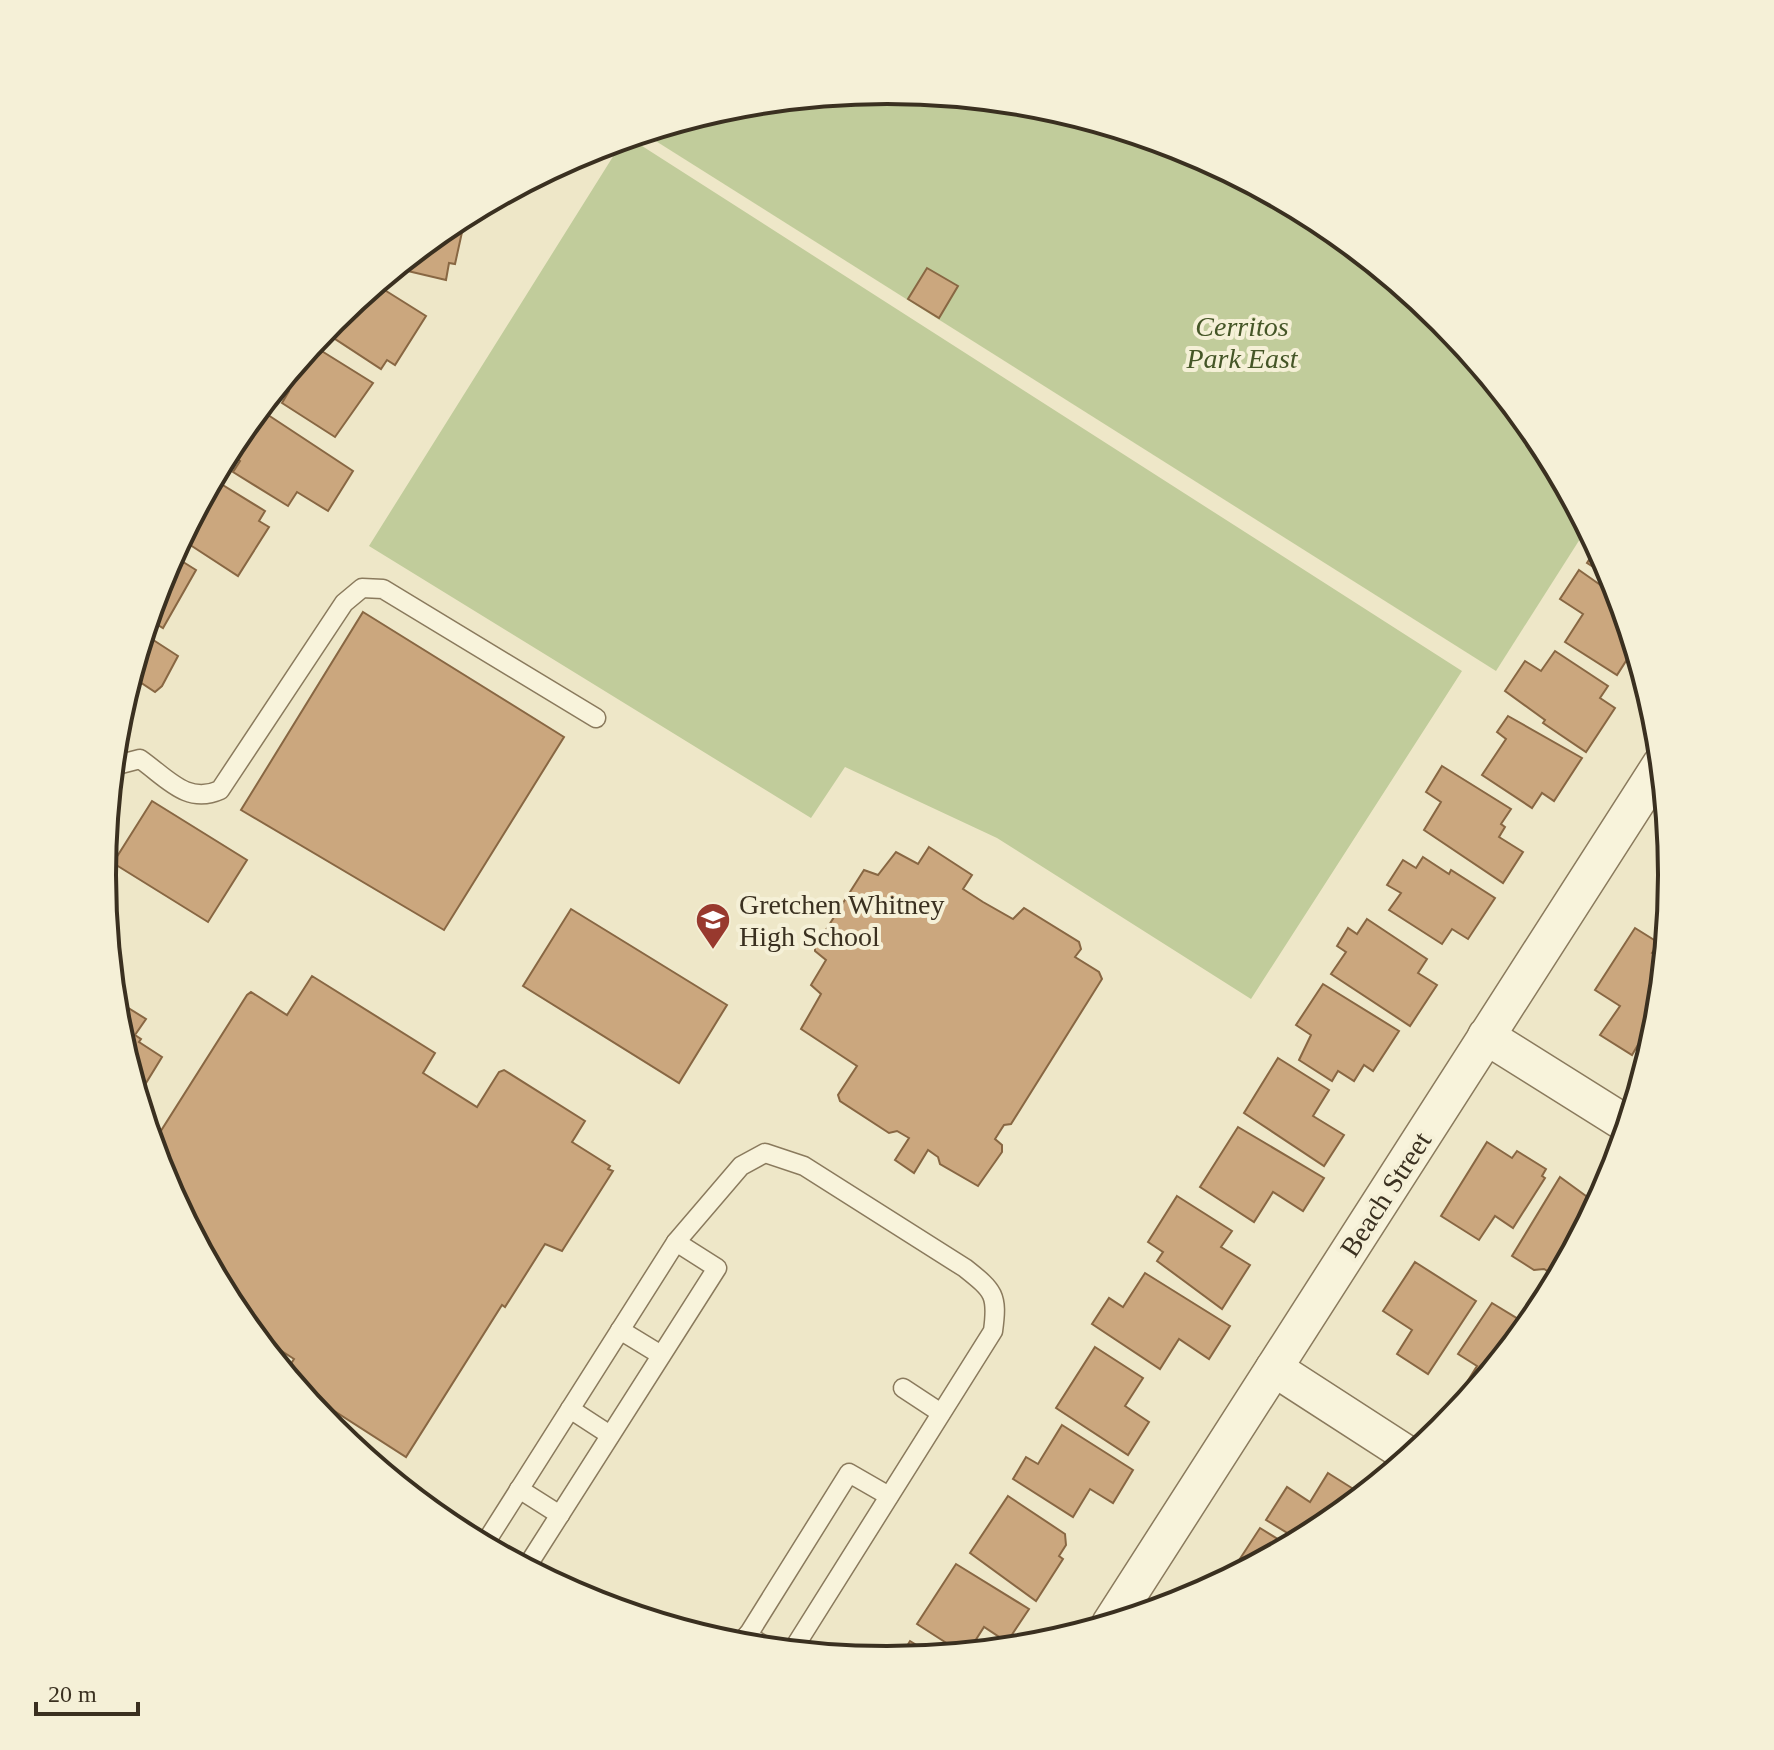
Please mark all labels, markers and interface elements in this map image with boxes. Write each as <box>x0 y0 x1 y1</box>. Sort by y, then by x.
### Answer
park label: Cerritos Park East <box>1185 311 1299 374</box>
place label: Gretchen Whitney High School <box>739 889 945 952</box>
school or university icon: Gretchen Whitney High School <box>694 901 732 951</box>
street label: Beach Street <box>1334 1126 1437 1262</box>
scale bar <box>36 1666 138 1716</box>
text: 20 m <box>48 1681 97 1707</box>

